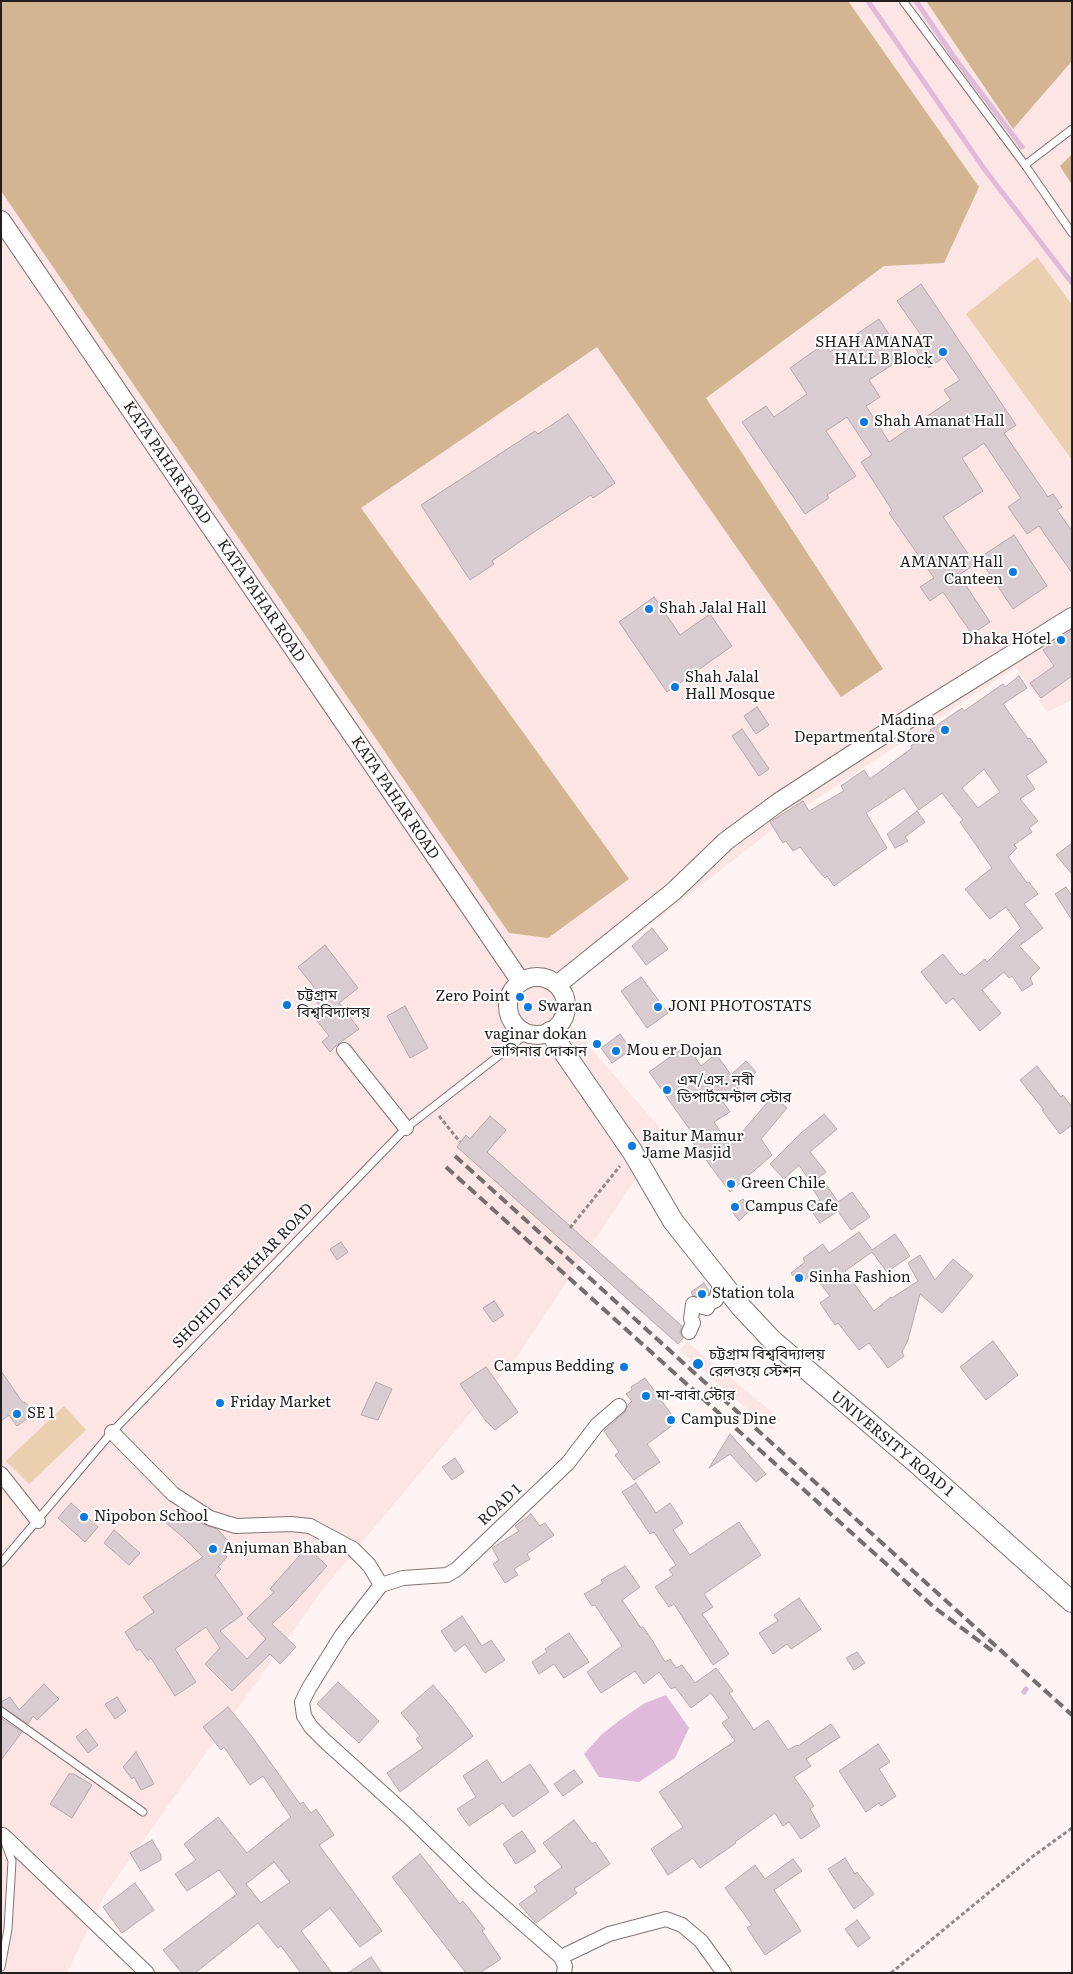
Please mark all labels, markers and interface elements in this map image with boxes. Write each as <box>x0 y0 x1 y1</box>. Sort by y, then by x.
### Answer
place label: SHAH AMANAT HALL B Block <box>815 334 933 369</box>
marker: SHAH AMANAT HALL B Block <box>937 346 949 358</box>
street label: KATA PAHAR ROAD <box>119 398 215 528</box>
place label: Shah Amanat Hall <box>874 413 1004 431</box>
marker: Shah Amanat Hall <box>858 416 870 428</box>
street label: KATA PAHAR ROAD <box>213 536 309 666</box>
place label: AMANAT Hall Canteen <box>900 554 1003 589</box>
marker: AMANAT Hall Canteen <box>1007 566 1019 578</box>
place label: Shah Jalal Hall <box>659 600 767 618</box>
marker: Shah Jalal Hall <box>643 603 655 615</box>
place label: Dhaka Hotel <box>962 631 1051 649</box>
marker: Dhaka Hotel <box>1055 634 1067 646</box>
place label: Shah Jalal Hall Mosque <box>685 669 775 704</box>
marker: Shah Jalal Hall Mosque <box>669 681 681 693</box>
place label: Madina Departmental Store <box>794 712 935 747</box>
marker: Madina Departmental Store <box>939 724 951 736</box>
street label: KATA PAHAR ROAD <box>347 733 443 863</box>
place label: চট্টগ্রাম বিশ্ববিদ্যালয় <box>297 987 370 1022</box>
place label: Zero Point <box>435 988 510 1006</box>
marker: Zero Point <box>514 991 526 1003</box>
place label: Swaran <box>538 998 592 1016</box>
place label: JONI PHOTOSTATS <box>668 998 812 1016</box>
marker: চট্টগ্রাম বিশ্ববিদ্যালয় <box>281 999 293 1011</box>
marker: Swaran <box>522 1001 534 1013</box>
marker: JONI PHOTOSTATS <box>652 1001 664 1013</box>
place label: vaginar dokan ভাগিনার দোকান <box>484 1026 587 1061</box>
marker: vaginar dokan ভাগিনার দোকান <box>591 1038 603 1050</box>
place label: Mou er Dojan <box>626 1042 722 1060</box>
marker: Mou er Dojan <box>610 1045 622 1057</box>
place label: এম/এস. নবী ডিপার্টমেন্টাল স্টোর <box>677 1072 792 1107</box>
marker: এম/এস. নবী ডিপার্টমেন্টাল স্টোর <box>661 1084 673 1096</box>
place label: Baitur Mamur Jame Masjid <box>642 1128 744 1163</box>
marker: Baitur Mamur Jame Masjid <box>626 1140 638 1152</box>
place label: Green Chile <box>741 1175 825 1193</box>
marker: Green Chile <box>725 1178 737 1190</box>
place label: Campus Cafe <box>745 1198 838 1216</box>
street label: SHOHID IFTEKHAR ROAD <box>169 1200 317 1352</box>
marker: Campus Cafe <box>729 1201 741 1213</box>
place label: Sinha Fashion <box>809 1269 911 1287</box>
marker: Sinha Fashion <box>793 1272 805 1284</box>
place label: Station tola <box>712 1285 795 1303</box>
marker: Station tola <box>696 1288 708 1300</box>
place label: চট্টগ্রাম বিশ্ববিদ্যালয় রেলওয়ে স্টেশন <box>709 1346 825 1381</box>
marker: চট্টগ্রাম বিশ্ববিদ্যালয় রেলওয়ে স্টেশন <box>691 1357 705 1371</box>
place label: Campus Bedding <box>494 1358 614 1376</box>
marker: Campus Bedding <box>618 1361 630 1373</box>
place label: মা-বাবা স্টোর <box>656 1387 735 1405</box>
street label: UNIVERSITY ROAD 1 <box>827 1387 957 1501</box>
marker: মা-বাবা স্টোর <box>640 1390 652 1402</box>
place label: Friday Market <box>230 1394 331 1412</box>
marker: Friday Market <box>214 1397 226 1409</box>
place label: SE 1 <box>27 1405 55 1423</box>
marker: SE 1 <box>11 1408 23 1420</box>
place label: Campus Dine <box>681 1411 776 1429</box>
marker: Campus Dine <box>665 1414 677 1426</box>
street label: ROAD 1 <box>475 1480 525 1530</box>
place label: Nipobon School <box>94 1508 208 1526</box>
marker: Nipobon School <box>78 1511 90 1523</box>
place label: Anjuman Bhaban <box>223 1540 347 1558</box>
marker: Anjuman Bhaban <box>207 1543 219 1555</box>

